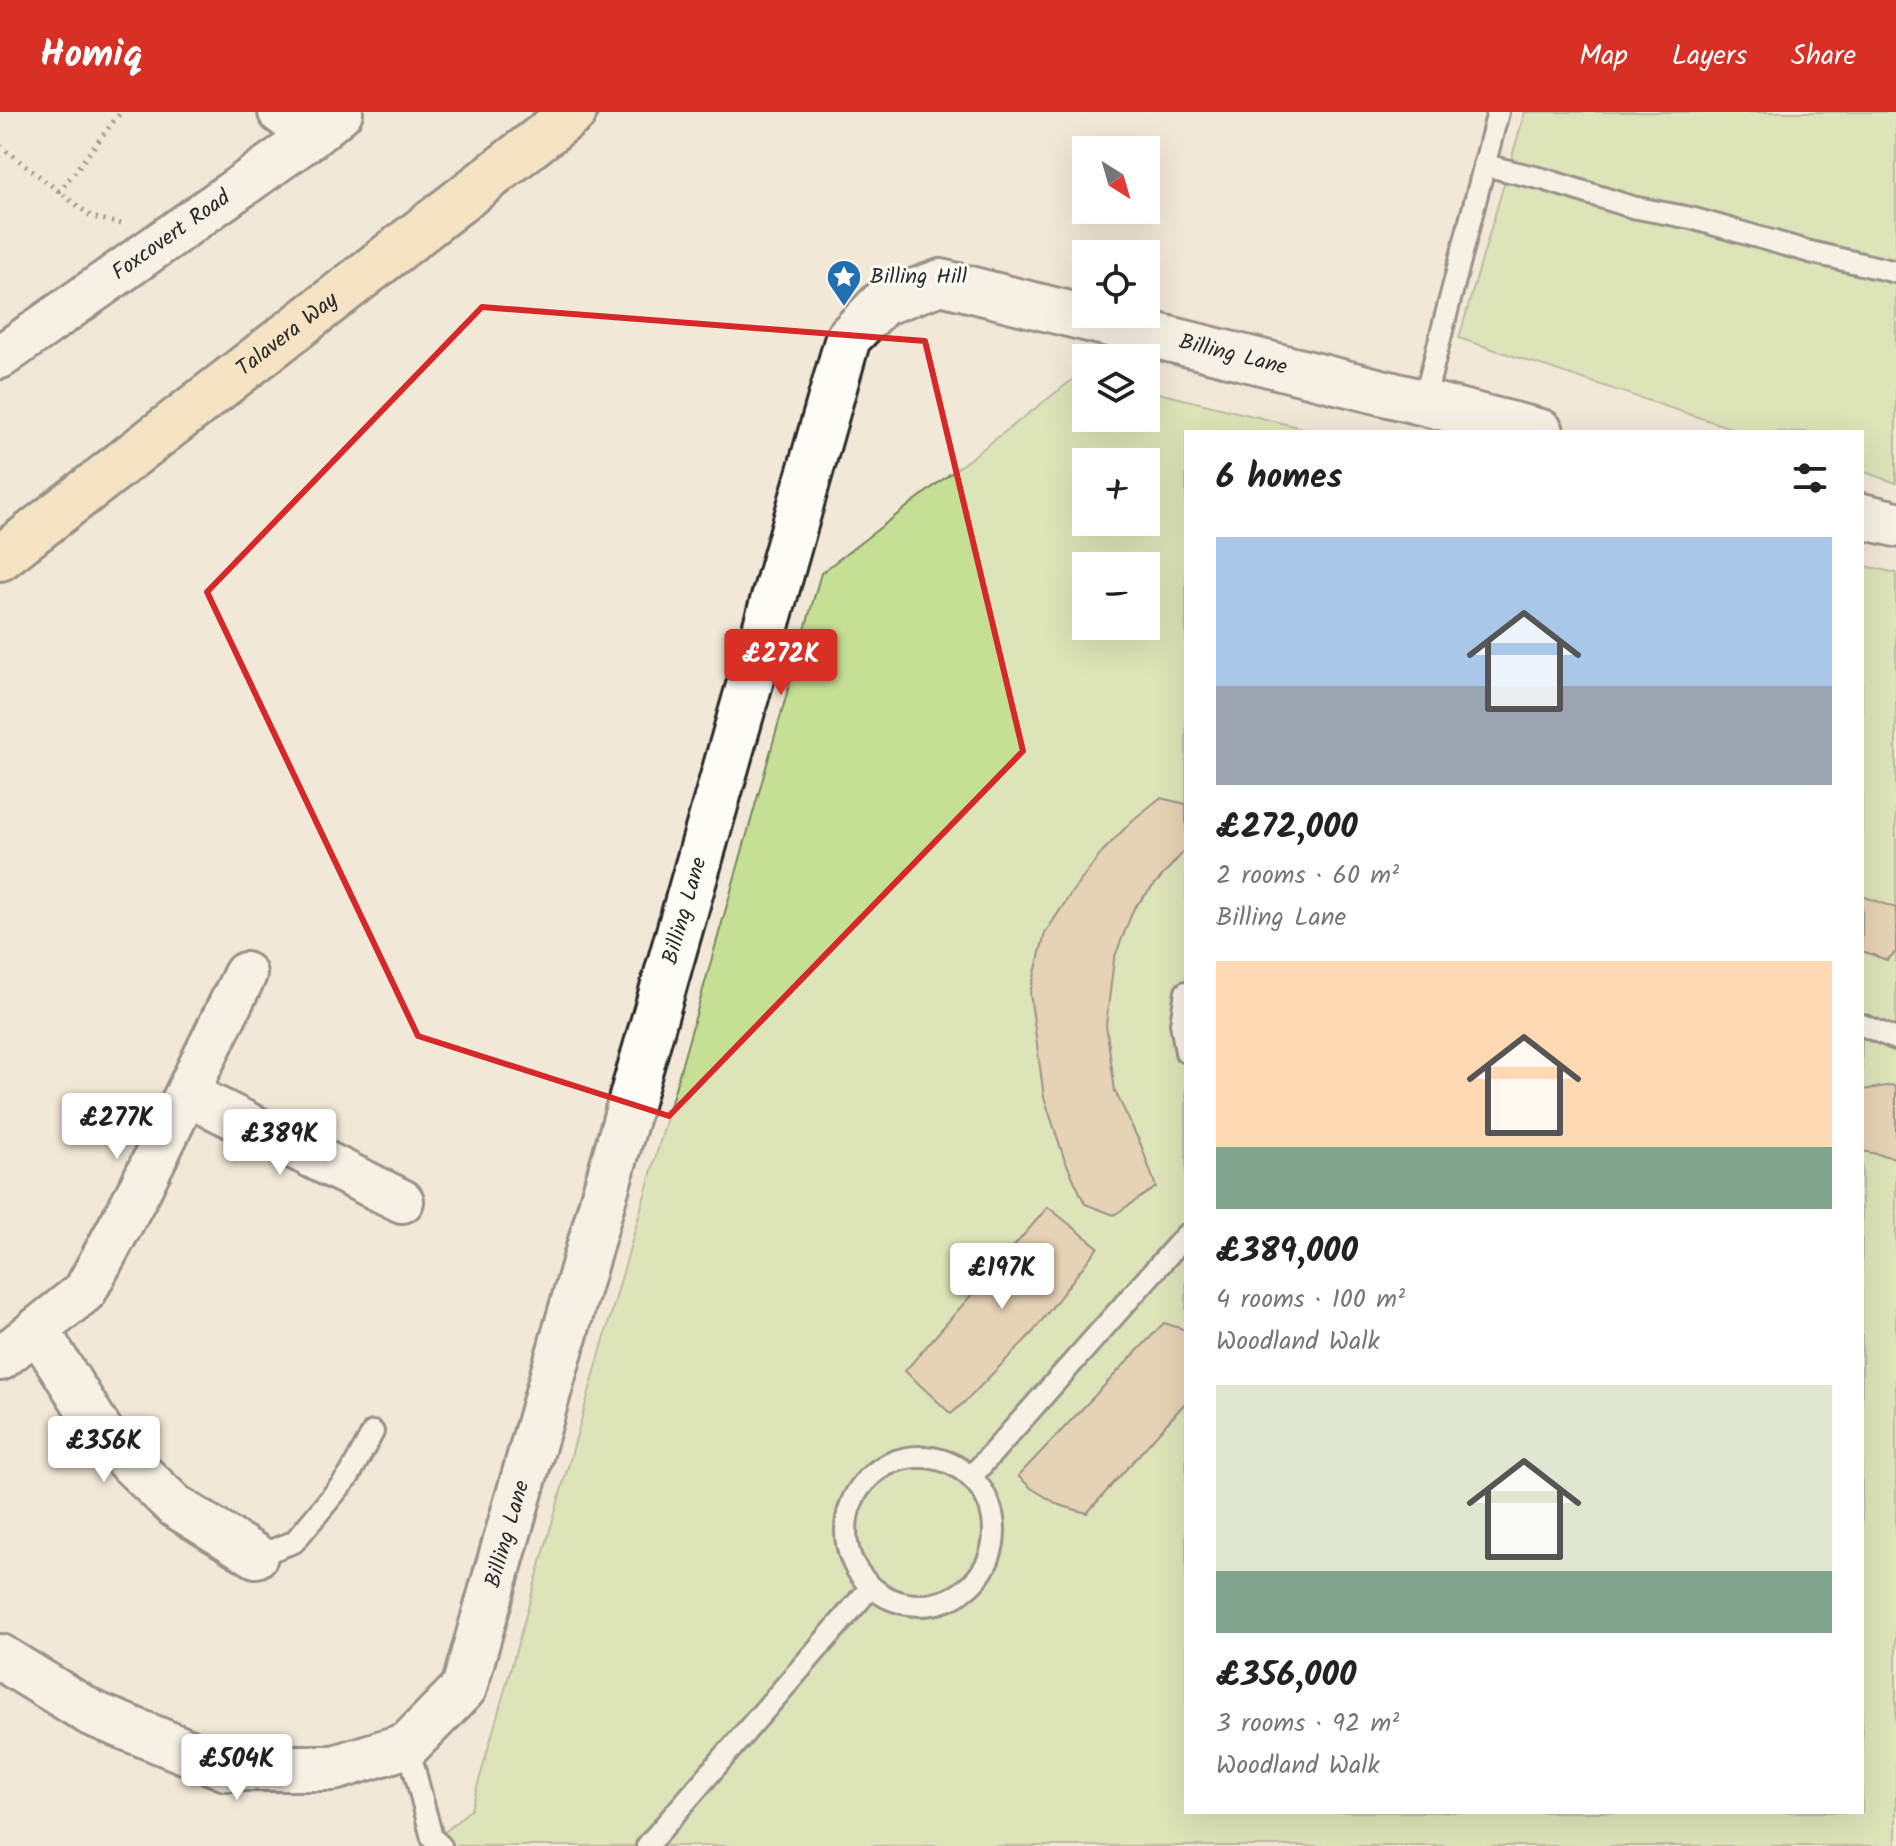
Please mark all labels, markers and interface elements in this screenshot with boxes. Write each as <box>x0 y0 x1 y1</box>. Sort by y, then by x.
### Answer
text: Homiq <box>40 26 143 86</box>
text: Map <box>1579 34 1628 79</box>
text: Layers <box>1672 34 1747 79</box>
text: Share <box>1791 34 1856 79</box>
north arrow <box>1072 136 1160 224</box>
map controls <box>1072 136 1160 640</box>
street label: Foxcovert Road <box>105 181 239 290</box>
button: locate <box>1072 240 1160 328</box>
place icon: Billing Hill <box>825 258 863 308</box>
place label: Billing Hill <box>870 260 968 295</box>
street label: Talavera Way <box>229 283 347 386</box>
street label: Billing Lane <box>1175 325 1291 385</box>
button: layers <box>1072 344 1160 432</box>
button: + <box>1072 448 1160 536</box>
text: 6 homes <box>1216 451 1342 505</box>
icon: filters <box>1788 456 1832 500</box>
button: − <box>1072 552 1160 640</box>
icon: home <box>1452 589 1596 733</box>
pin: £272K <box>725 629 837 697</box>
text: £272K <box>742 634 820 676</box>
text: £272,000 <box>1216 801 1358 855</box>
street label: Billing Lane <box>653 853 717 969</box>
text: 2 rooms · 60 m² <box>1216 855 1399 897</box>
text: Billing Lane <box>1216 897 1346 939</box>
icon: home <box>1452 1013 1596 1157</box>
pin: £277K <box>61 1093 173 1161</box>
text: £277K <box>80 1098 154 1140</box>
pin: £389K <box>224 1109 336 1177</box>
text: £389K <box>241 1114 319 1156</box>
text: £389,000 <box>1216 1225 1358 1279</box>
pin: £197K <box>946 1243 1058 1311</box>
text: £197K <box>968 1248 1036 1290</box>
text: 4 rooms · 100 m² <box>1216 1279 1405 1321</box>
text: Woodland Walk <box>1216 1321 1380 1363</box>
pin: £356K <box>48 1416 160 1484</box>
text: £356K <box>66 1421 142 1463</box>
icon: home <box>1452 1437 1596 1581</box>
street label: Billing Lane <box>476 1476 540 1592</box>
text: £356,000 <box>1216 1649 1356 1703</box>
text: 3 rooms · 92 m² <box>1216 1703 1399 1745</box>
pin: £504K <box>181 1734 293 1802</box>
text: £504K <box>199 1739 275 1781</box>
text: Woodland Walk <box>1216 1745 1380 1787</box>

